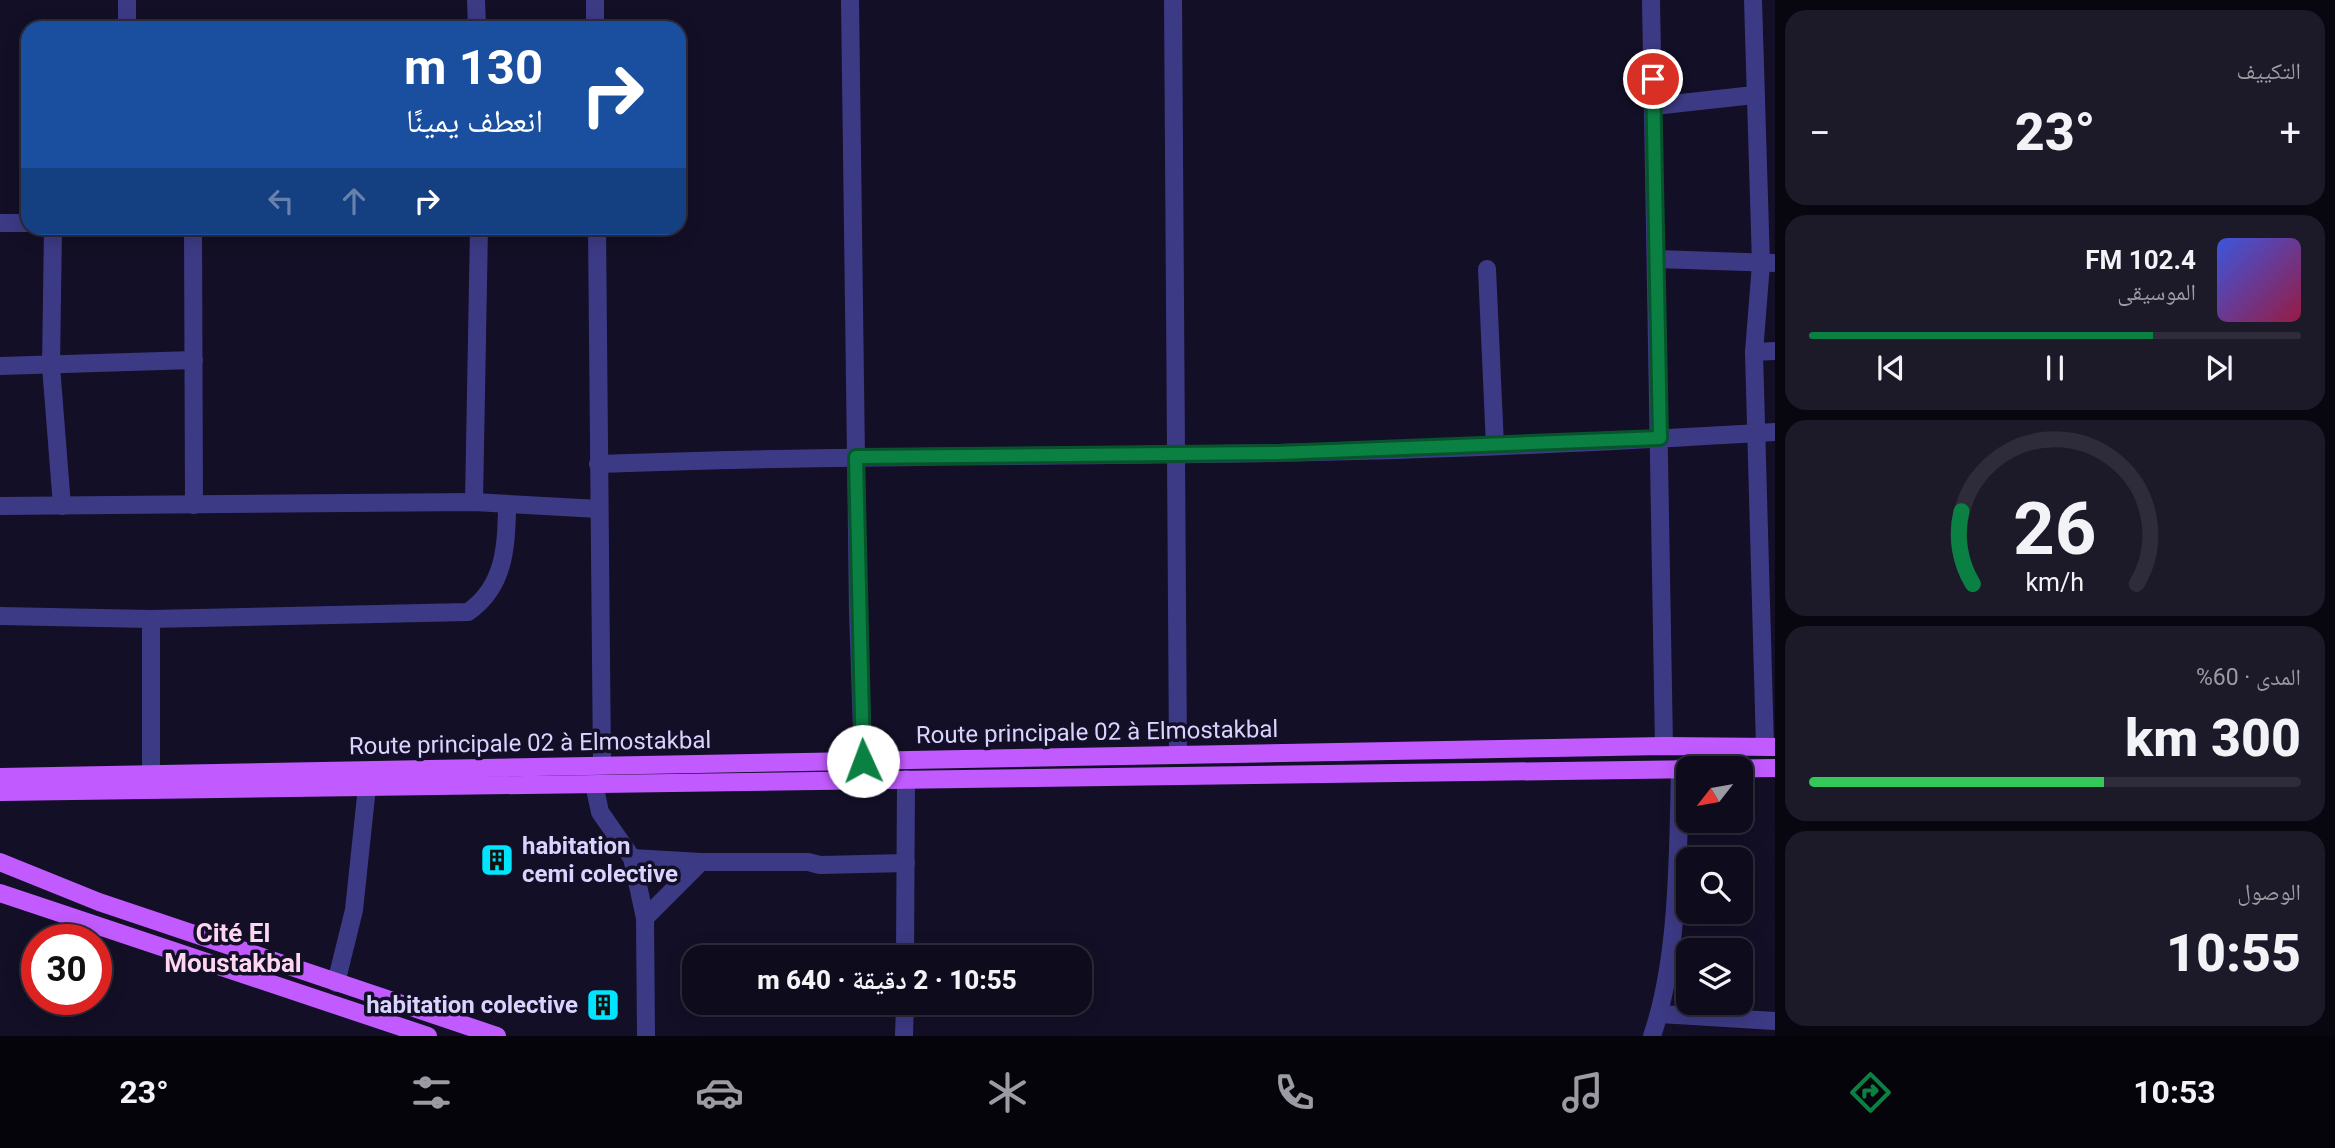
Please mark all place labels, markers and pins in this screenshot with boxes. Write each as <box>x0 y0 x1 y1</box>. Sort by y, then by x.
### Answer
pin <box>1623 49 1683 109</box>
place label: habitation cemi colective <box>522 832 678 888</box>
building icon: habitation cemi colective <box>478 841 516 879</box>
building icon: habitation colective <box>584 986 622 1024</box>
place label: habitation colective <box>366 991 578 1019</box>

